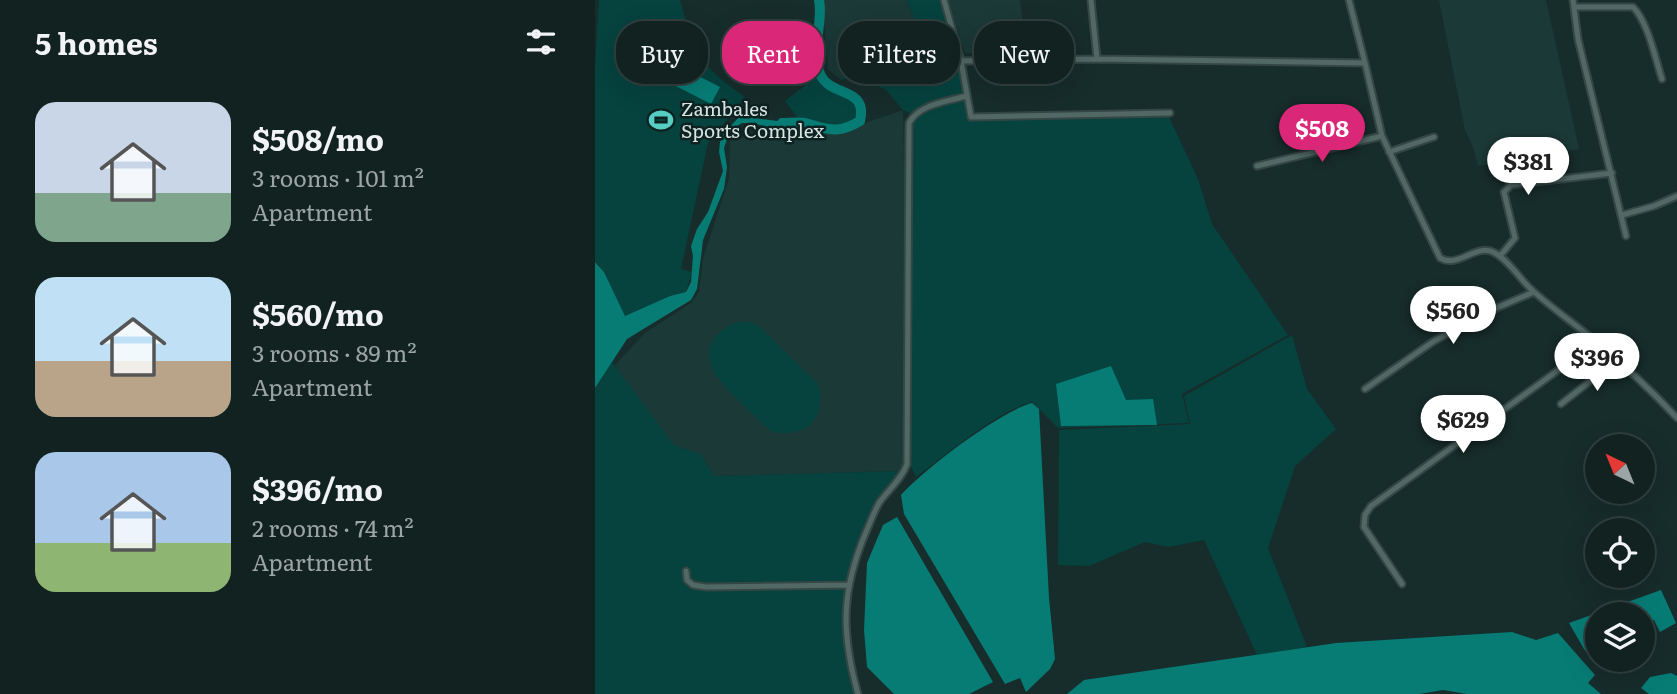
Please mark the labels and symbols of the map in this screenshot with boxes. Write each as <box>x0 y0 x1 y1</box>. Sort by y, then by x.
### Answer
place label: Zambales Sports Complex <box>681 94 825 144</box>
pin: $508 <box>1281 104 1363 164</box>
sports icon: Zambales Sports Complex <box>647 106 675 134</box>
pin: $381 <box>1487 138 1569 197</box>
pin: $560 <box>1412 286 1494 346</box>
pin: $396 <box>1556 334 1638 393</box>
pin: $629 <box>1422 396 1504 455</box>
north arrow <box>1585 434 1655 504</box>

